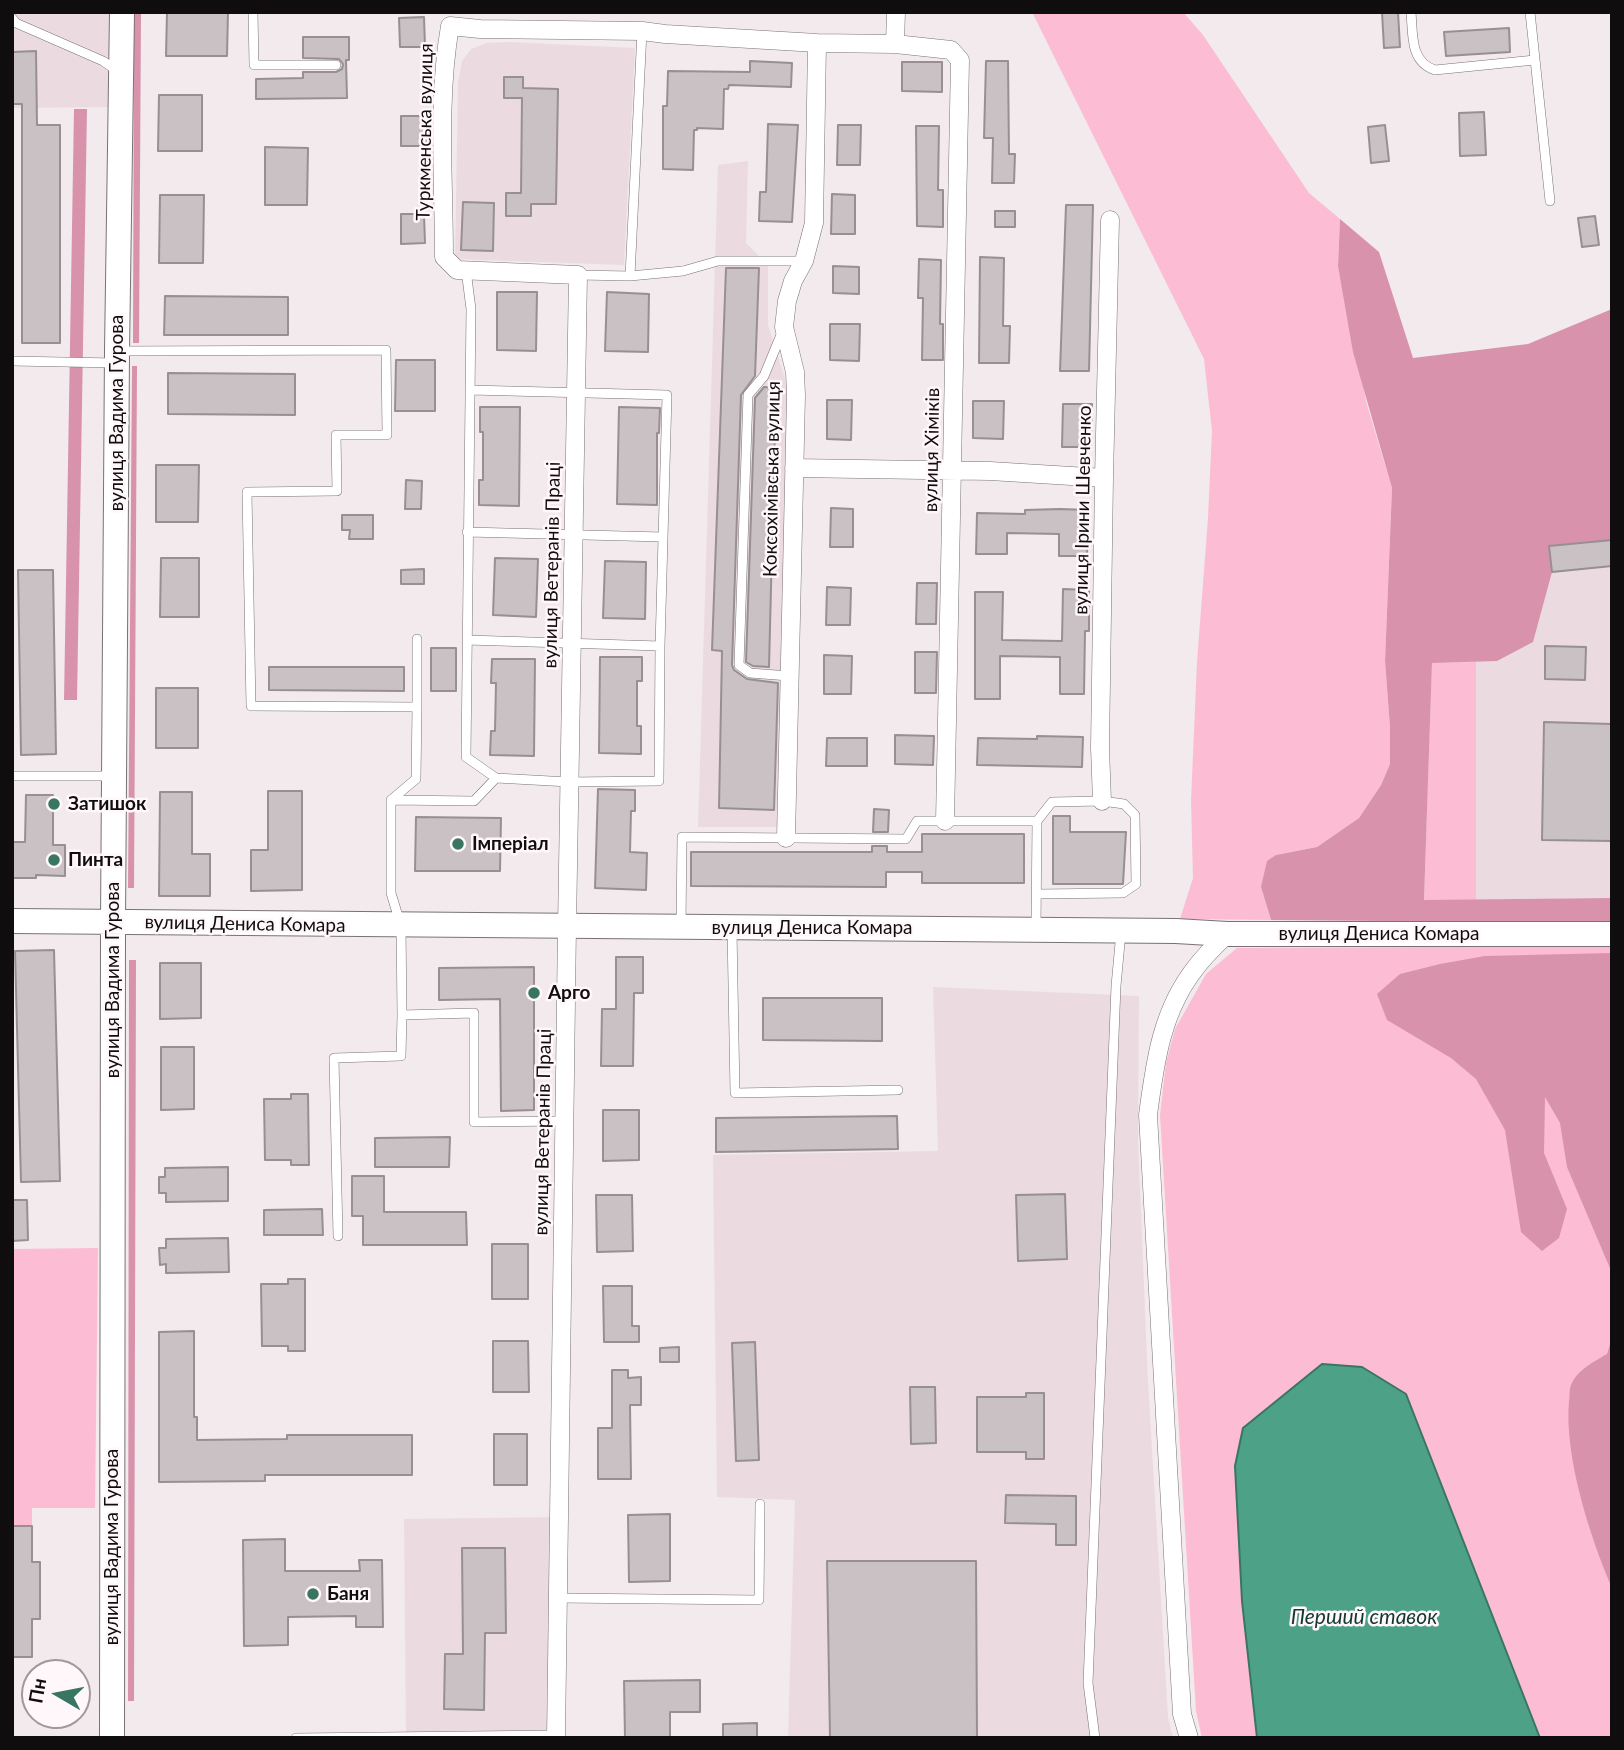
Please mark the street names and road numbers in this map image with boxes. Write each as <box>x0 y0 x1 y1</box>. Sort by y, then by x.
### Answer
street label: Туркменська вулиця <box>412 43 438 221</box>
street label: вулиця Вадима Гурова <box>106 315 128 511</box>
street label: Коксохімівська вулиця <box>759 381 785 577</box>
street label: вулиця Хіміків <box>920 388 944 512</box>
street label: вулиця Ірини Шевченко <box>1070 405 1096 615</box>
street label: вулиця Ветеранів Праці <box>539 461 565 669</box>
street label: вулиця Вадима Гурова <box>102 882 124 1078</box>
street label: вулиця Дениса Комара <box>144 911 346 937</box>
street label: вулиця Дениса Комара <box>712 917 912 939</box>
street label: вулиця Дениса Комара <box>1279 923 1479 945</box>
street label: вулиця Ветеранів Праці <box>530 1028 556 1236</box>
street label: вулиця Вадима Гурова <box>101 1449 123 1645</box>

